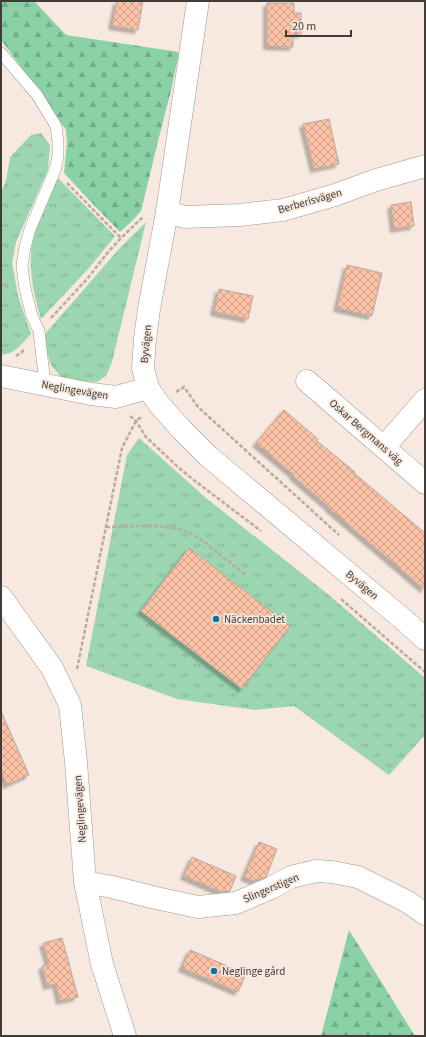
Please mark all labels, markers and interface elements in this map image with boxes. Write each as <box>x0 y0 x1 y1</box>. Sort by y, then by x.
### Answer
scale bar <box>286 12 351 38</box>
text: 20 m <box>292 18 316 35</box>
street label: Berberisvägen <box>276 185 344 217</box>
street label: Byvägen <box>137 324 155 364</box>
street label: Neglingevägen <box>40 377 110 403</box>
street label: Oskar Bergmans väg <box>326 396 407 469</box>
street label: Byvägen <box>342 567 382 603</box>
place label: Näckenbadet <box>224 612 285 627</box>
marker: Näckenbadet <box>211 614 221 624</box>
street label: Neglingevägen <box>70 775 90 843</box>
street label: Slingerstigen <box>241 869 301 907</box>
place label: Neglinge gård <box>222 964 285 979</box>
marker: Neglinge gård <box>209 966 219 976</box>

